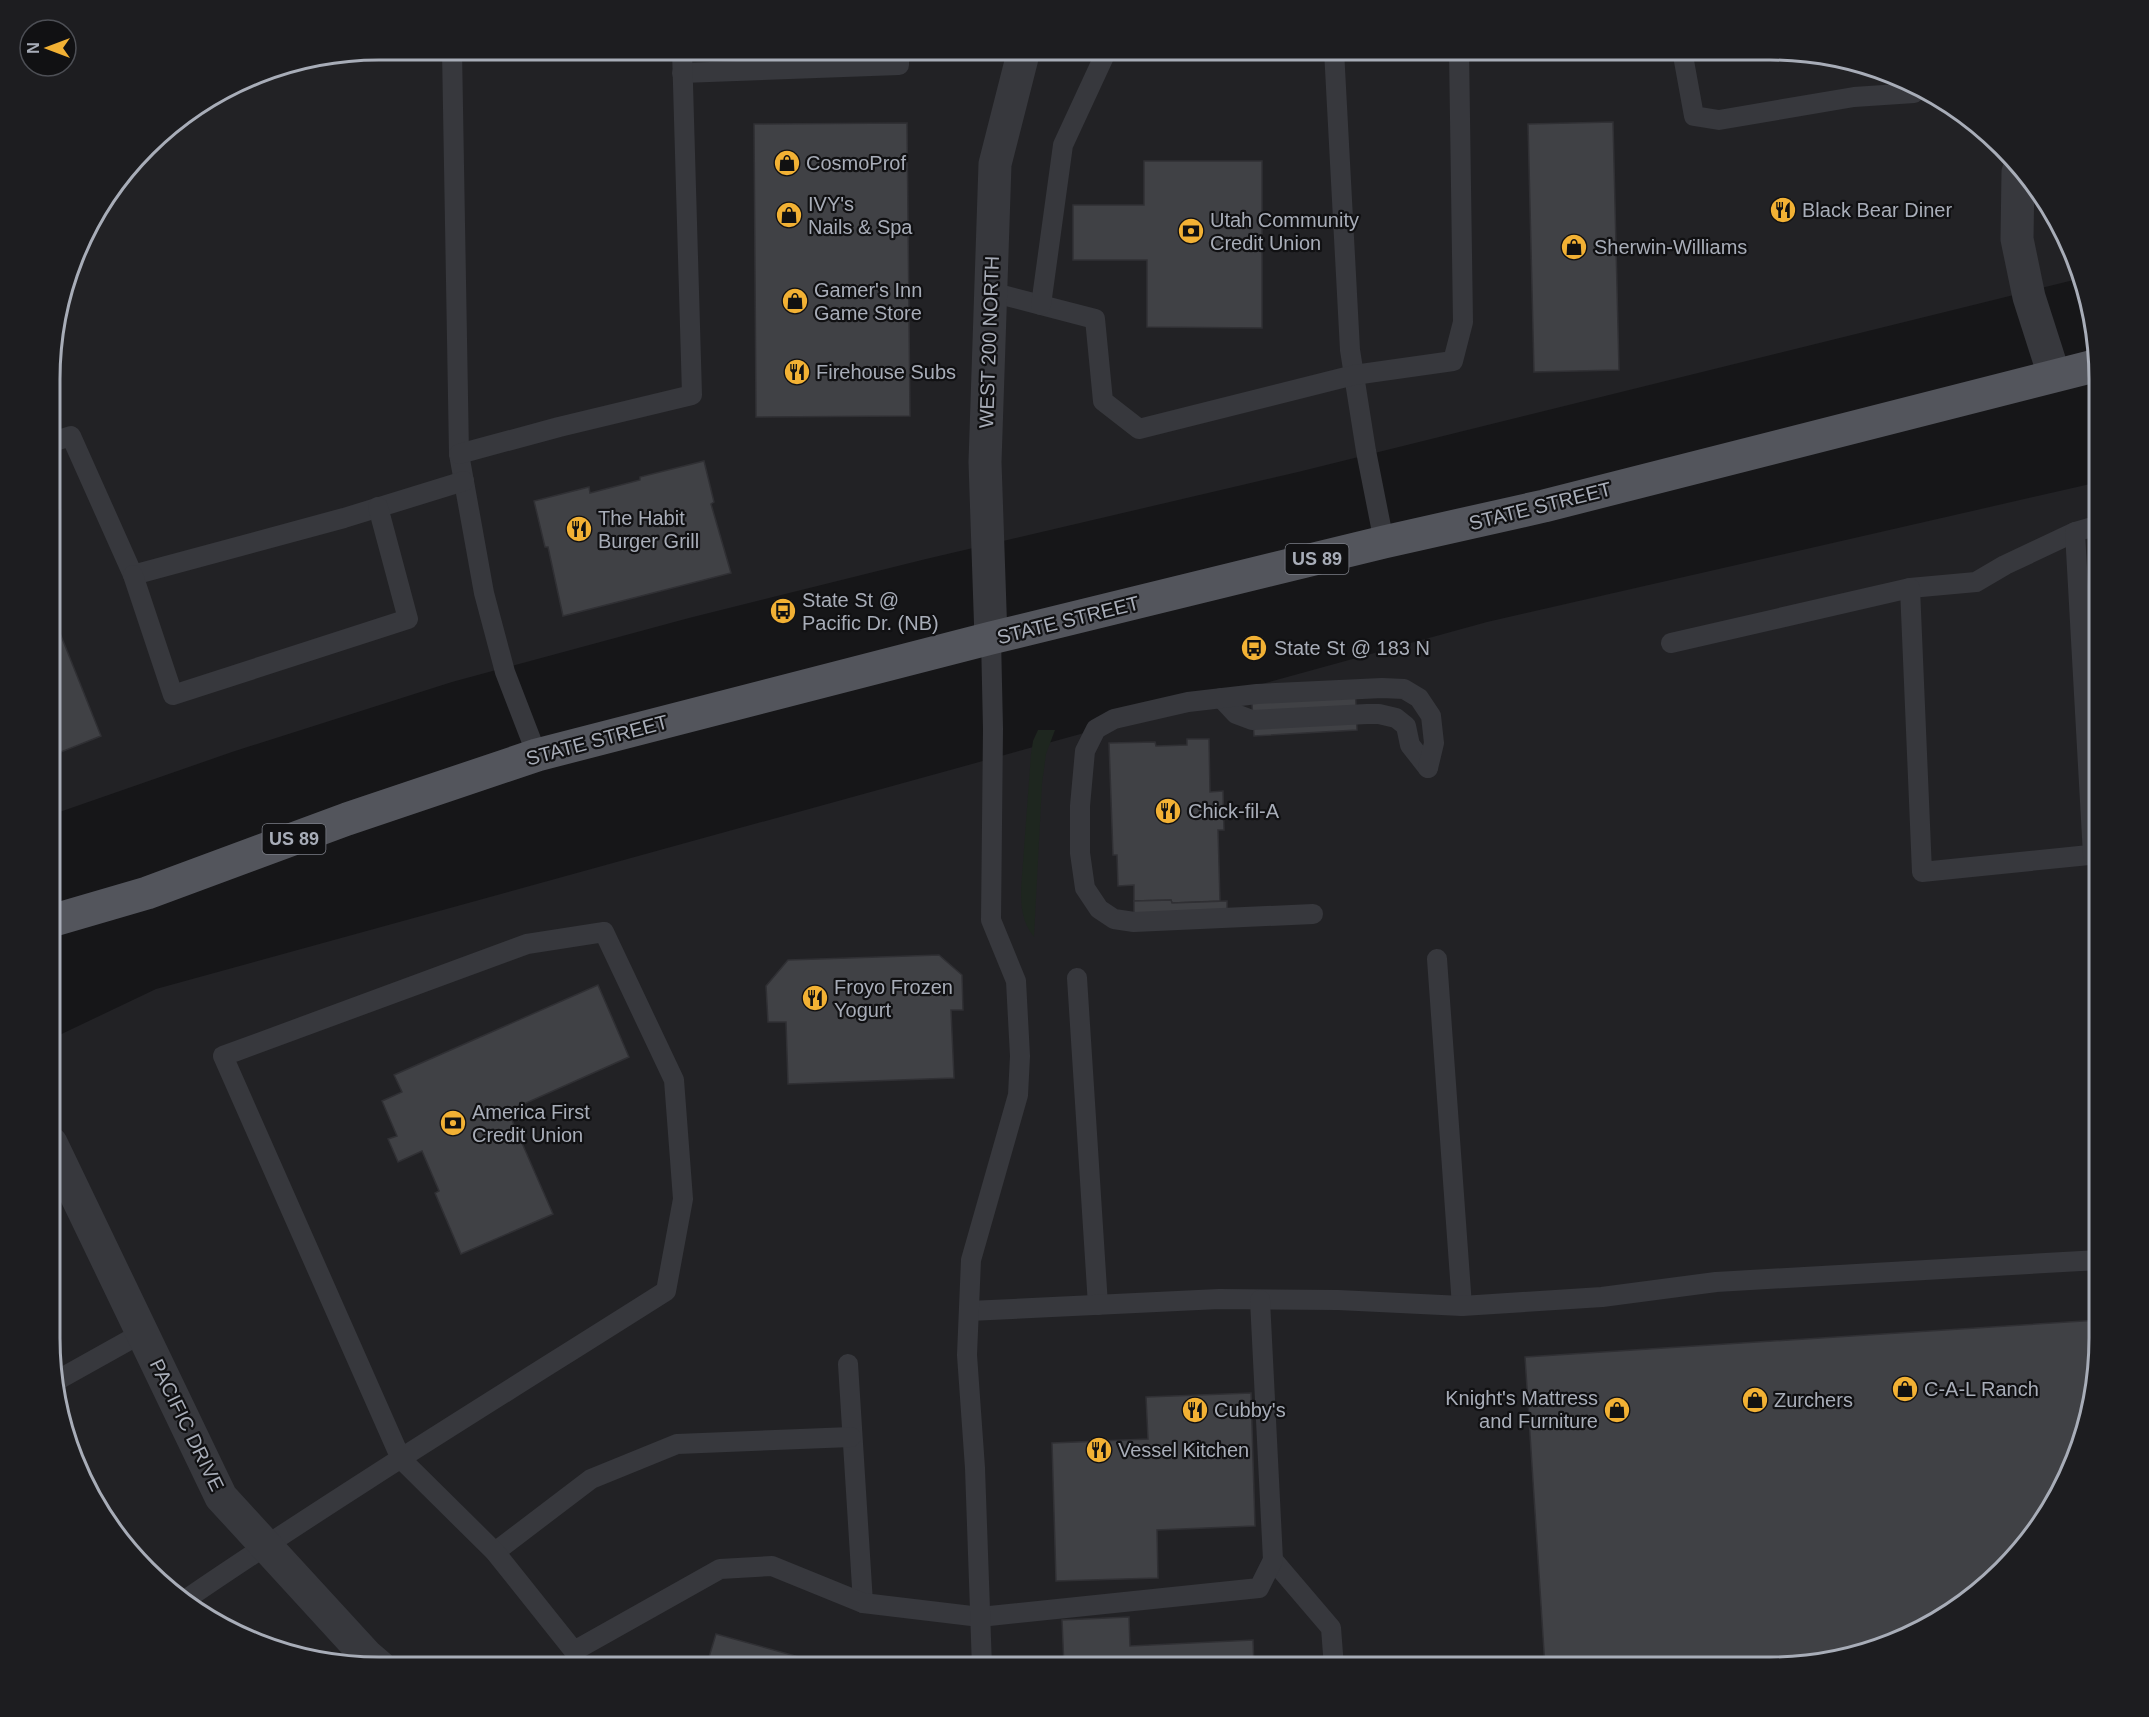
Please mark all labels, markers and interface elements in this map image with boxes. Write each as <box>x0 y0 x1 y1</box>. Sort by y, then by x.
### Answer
north arrow <box>18 18 78 78</box>
text: N <box>25 42 42 54</box>
shop icon: CosmoProf <box>772 148 802 178</box>
place label: CosmoProf <box>806 152 906 174</box>
place label: IVY's Nails & Spa <box>808 193 913 238</box>
restaurant icon: Black Bear Diner <box>1768 195 1798 225</box>
place label: Black Bear Diner <box>1802 199 1952 221</box>
shop icon: IVY's Nails & Spa <box>774 200 804 230</box>
place label: Utah Community Credit Union <box>1210 209 1359 254</box>
bank icon: Utah Community Credit Union <box>1176 216 1206 246</box>
shop icon: Sherwin-Williams <box>1559 232 1589 262</box>
place label: Sherwin-Williams <box>1594 236 1747 258</box>
street label: WEST 200 NORTH <box>975 255 1003 429</box>
place label: Gamer's Inn Game Store <box>814 279 922 324</box>
shop icon: Gamer's Inn Game Store <box>780 286 810 316</box>
restaurant icon: Firehouse Subs <box>782 357 812 387</box>
place label: Firehouse Subs <box>816 361 956 383</box>
street label: STATE STREET <box>1467 478 1613 534</box>
place label: The Habit Burger Grill <box>598 507 699 552</box>
restaurant icon: The Habit Burger Grill <box>564 514 594 544</box>
road number: US 89 <box>1286 544 1348 574</box>
place label: State St @ Pacific Dr. (NB) <box>802 589 939 634</box>
street label: STATE STREET <box>995 592 1141 648</box>
bus stop icon: State St @ Pacific Dr. (NB) <box>768 596 798 626</box>
bus stop icon: State St @ 183 N <box>1239 633 1269 663</box>
place label: State St @ 183 N <box>1274 637 1430 659</box>
street label: STATE STREET <box>524 710 670 770</box>
restaurant icon: Chick-fil-A <box>1153 796 1183 826</box>
place label: Chick-fil-A <box>1188 800 1280 822</box>
road number: US 89 <box>262 824 326 854</box>
place label: Froyo Frozen Yogurt <box>834 976 953 1021</box>
restaurant icon: Froyo Frozen Yogurt <box>800 983 830 1013</box>
place label: America First Credit Union <box>472 1101 590 1146</box>
bank icon: America First Credit Union <box>438 1108 468 1138</box>
street label: PACIFIC DRIVE <box>146 1355 228 1495</box>
shop icon: C-A-L Ranch <box>1890 1374 1920 1404</box>
place label: C-A-L Ranch <box>1924 1378 2039 1400</box>
shop icon: Zurchers <box>1740 1385 1770 1415</box>
place label: Knight's Mattress and Furniture <box>1445 1387 1598 1432</box>
place label: Zurchers <box>1774 1389 1853 1411</box>
restaurant icon: Cubby's <box>1180 1395 1210 1425</box>
shop icon: Knight's Mattress and Furniture <box>1602 1395 1632 1425</box>
place label: Cubby's <box>1214 1399 1286 1421</box>
restaurant icon: Vessel Kitchen <box>1084 1435 1114 1465</box>
place label: Vessel Kitchen <box>1118 1439 1249 1461</box>

